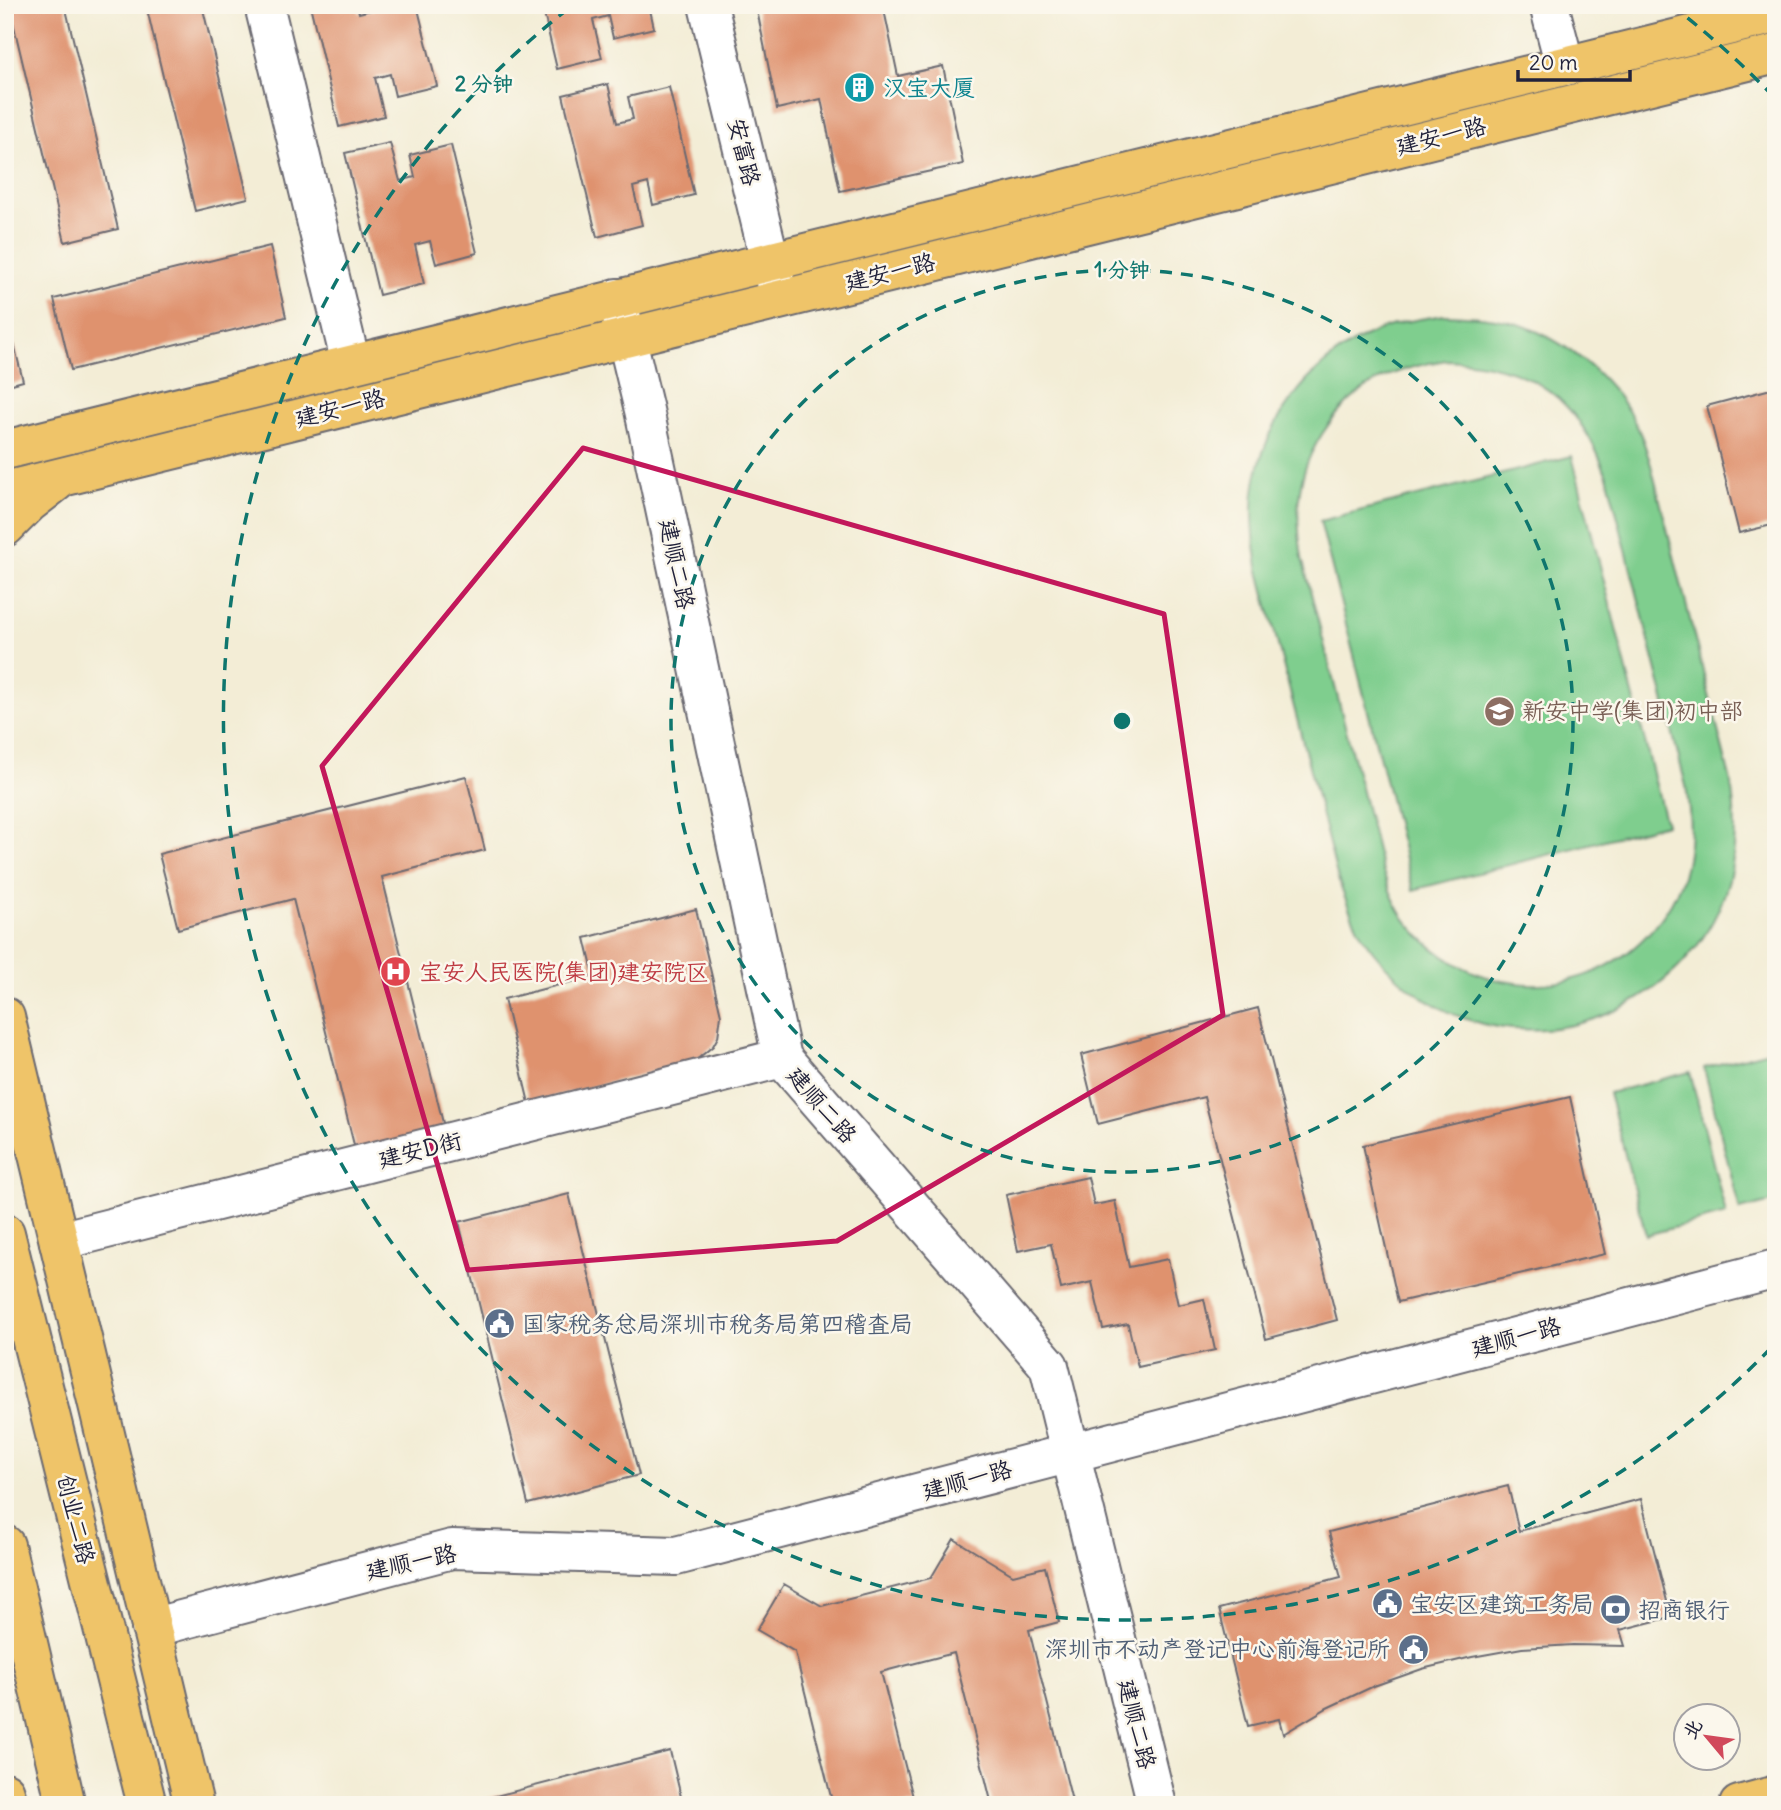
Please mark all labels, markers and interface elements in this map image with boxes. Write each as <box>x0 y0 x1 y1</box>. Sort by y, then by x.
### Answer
scale bar <box>1518 38 1630 82</box>
text: 20 m <box>1529 49 1578 76</box>
text: 2 分钟 <box>455 70 513 97</box>
building icon: 汉宝大厦 <box>843 71 877 105</box>
place label: 汉宝大厦 <box>883 73 975 102</box>
street label: 建安一路 <box>1393 110 1489 161</box>
street label: 安富路 <box>722 115 767 189</box>
street label: 建安一路 <box>842 246 938 297</box>
text: 1 分钟 <box>1094 256 1150 283</box>
street label: 建安一路 <box>292 382 388 433</box>
street label: 建顺二路 <box>654 516 701 612</box>
school or university icon: 新安中学(集团)初中部 <box>1482 694 1516 728</box>
place label: 新安中学(集团)初中部 <box>1522 696 1743 725</box>
centre of rings <box>1110 709 1134 733</box>
hospital icon: 宝安人民医院(集团)建安院区 <box>379 955 413 989</box>
place label: 宝安人民医院(集团)建安院区 <box>419 957 709 986</box>
street label: 建顺二路 <box>781 1060 863 1149</box>
street label: 建安D街 <box>375 1125 465 1174</box>
public building icon: 国家税务总局深圳市税务局第四稽查局 <box>482 1307 516 1341</box>
place label: 国家税务总局深圳市税务局第四稽查局 <box>522 1309 913 1338</box>
street label: 建顺一路 <box>1468 1311 1564 1362</box>
street label: 建顺一路 <box>919 1454 1015 1505</box>
street label: 创业二路 <box>51 1471 102 1567</box>
street label: 建顺一路 <box>363 1538 459 1585</box>
public building icon: 宝安区建筑工务局 <box>1370 1587 1404 1621</box>
place label: 宝安区建筑工务局 <box>1410 1589 1594 1618</box>
bank icon: 招商银行 <box>1598 1593 1632 1627</box>
place label: 招商银行 <box>1638 1595 1730 1624</box>
public building icon: 深圳市不动产登记中心前海登记所 <box>1396 1632 1430 1666</box>
place label: 深圳市不动产登记中心前海登记所 <box>1045 1634 1390 1663</box>
street label: 建顺二路 <box>1112 1676 1163 1772</box>
north arrow <box>1672 1702 1742 1772</box>
text: 北 <box>1677 1715 1707 1743</box>

